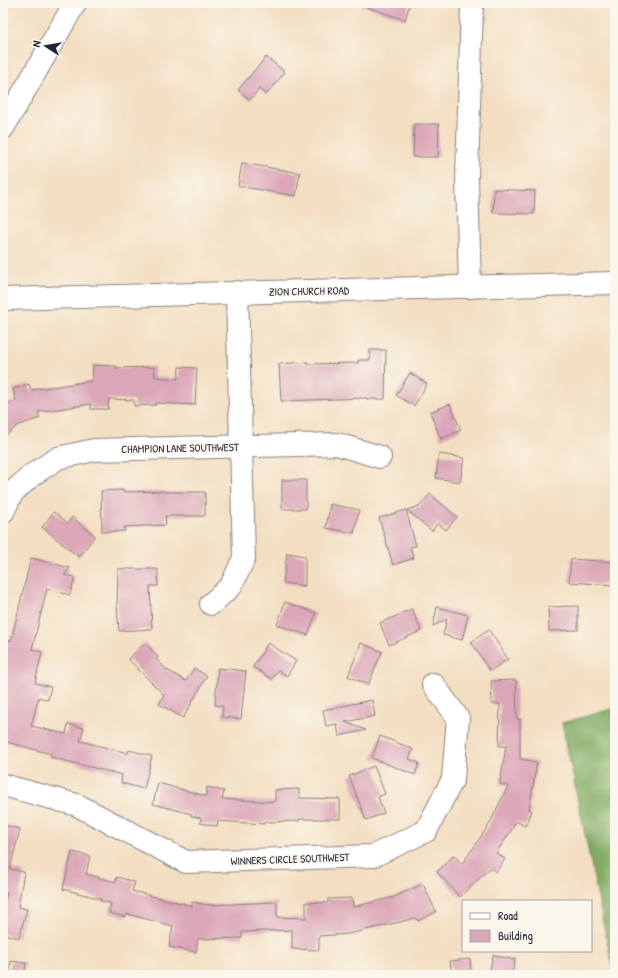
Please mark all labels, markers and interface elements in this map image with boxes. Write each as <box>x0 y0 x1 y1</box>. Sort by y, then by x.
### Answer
north arrow <box>26 26 66 66</box>
text: N <box>29 39 44 48</box>
street label: ZION CHURCH ROAD <box>269 283 350 299</box>
street label: CHAMPION LANE SOUTHWEST <box>121 440 240 456</box>
street label: WINNERS CIRCLE SOUTHWEST <box>230 850 351 868</box>
legend <box>462 900 592 952</box>
text: Road <box>498 907 518 924</box>
text: Building <box>498 927 533 944</box>

